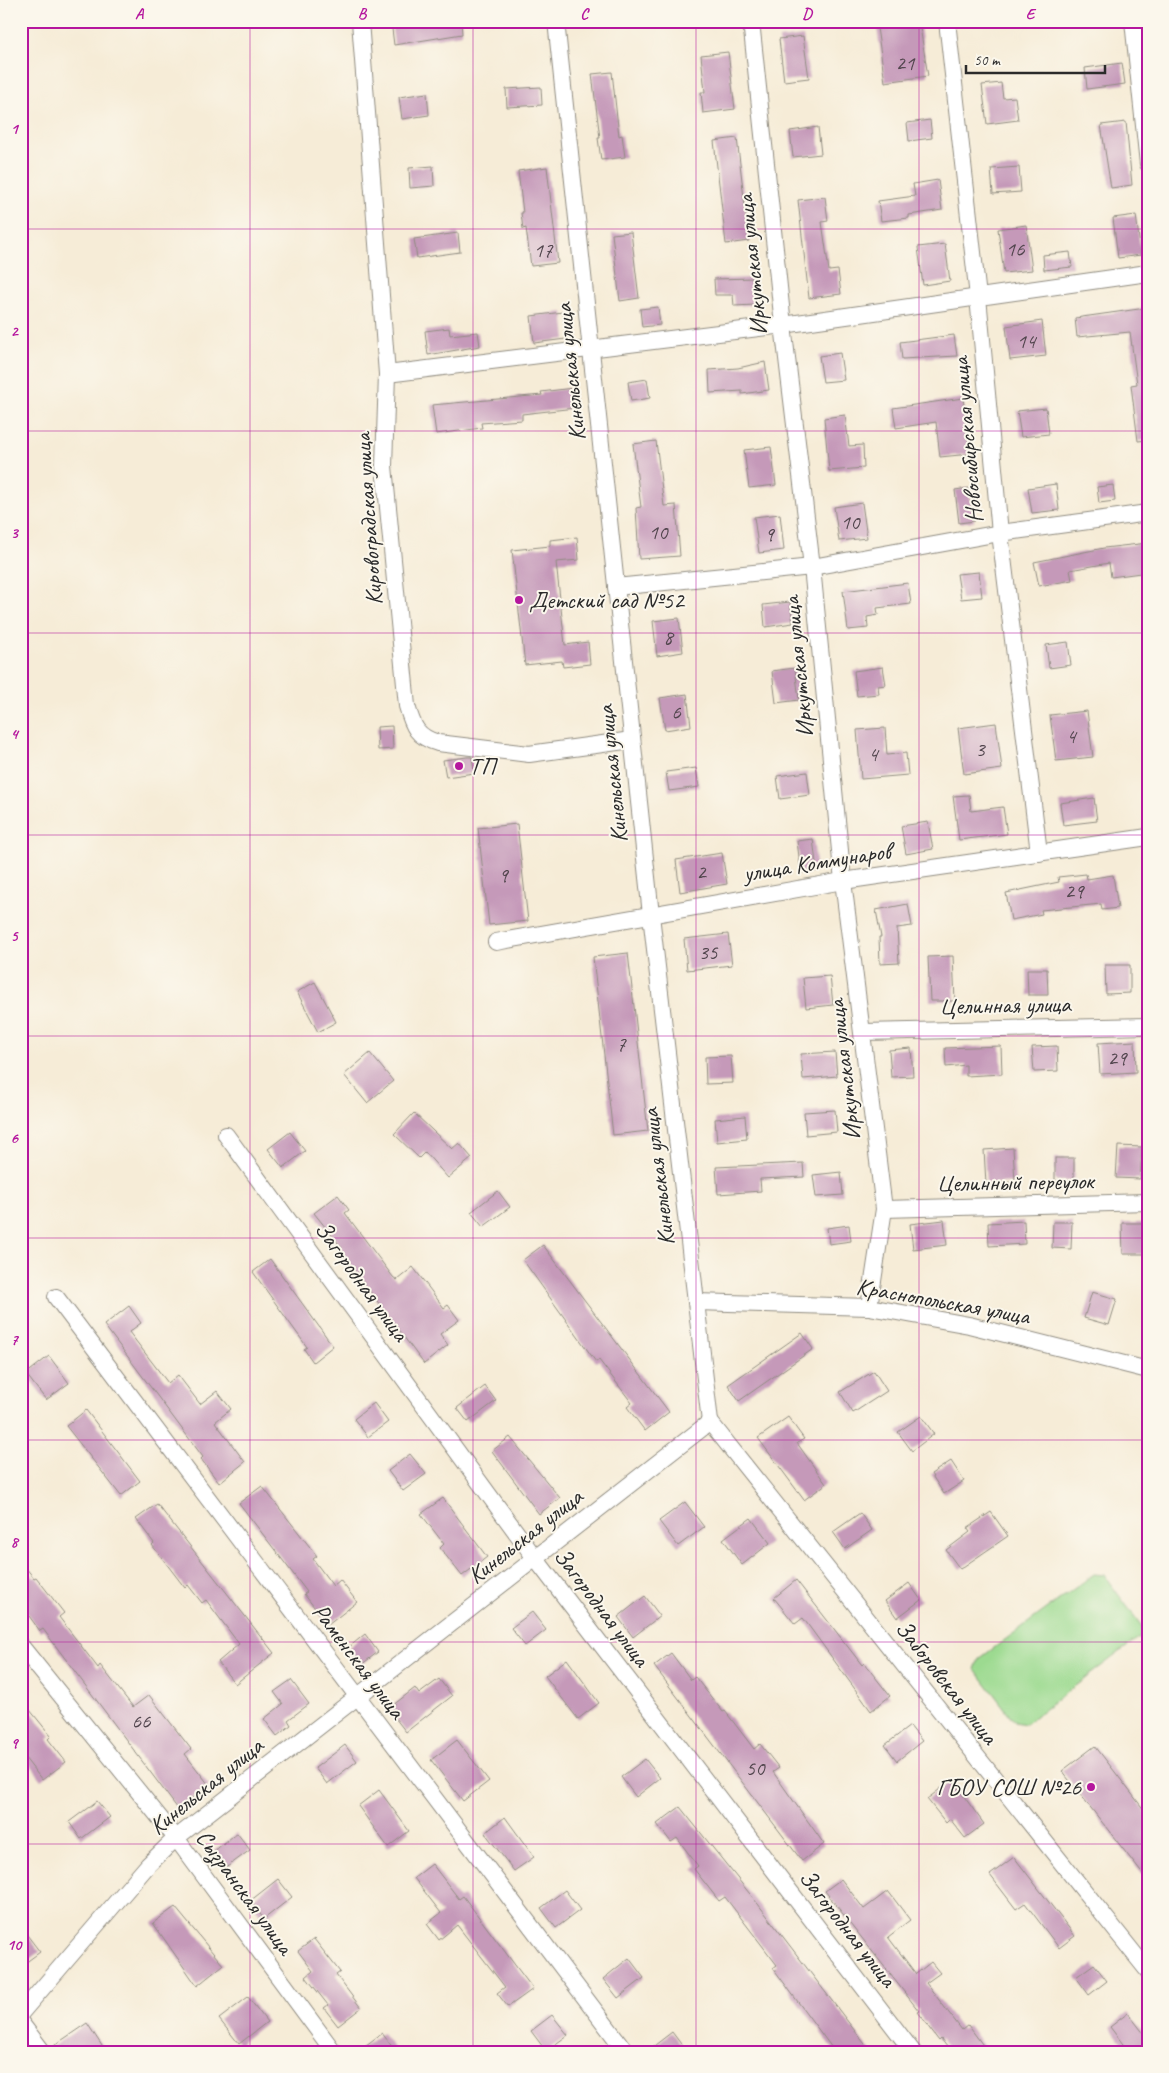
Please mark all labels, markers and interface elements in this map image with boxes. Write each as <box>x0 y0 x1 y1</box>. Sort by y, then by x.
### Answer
text: A <box>135 4 145 24</box>
text: B <box>358 4 368 24</box>
text: C <box>580 4 590 24</box>
text: D <box>802 4 813 24</box>
text: E <box>1026 4 1037 24</box>
scale bar <box>966 42 1105 74</box>
house number: 21 <box>896 50 916 76</box>
text: 50 m <box>974 51 1001 70</box>
text: 1 <box>10 119 19 139</box>
street label: Иркутская улица <box>729 191 774 337</box>
house number: 16 <box>1006 236 1025 262</box>
house number: 17 <box>534 237 554 263</box>
street label: Кинельская улица <box>548 300 592 442</box>
text: 2 <box>10 321 19 341</box>
house number: 14 <box>1017 328 1038 354</box>
street label: Новосибирская улица <box>945 354 989 524</box>
street label: Кировоградская улица <box>347 430 389 606</box>
house number: 10 <box>841 509 861 535</box>
house number: 10 <box>649 519 669 545</box>
house number: 9 <box>764 521 775 547</box>
text: 3 <box>10 523 19 543</box>
place label: Детский сад №52 <box>529 585 686 615</box>
street label: Иркутская улица <box>775 593 820 739</box>
marker: Детский сад №52 <box>513 594 525 606</box>
house number: 8 <box>663 624 675 650</box>
house number: 6 <box>671 699 681 725</box>
street label: Кинельская улица <box>590 702 634 844</box>
house number: 4 <box>1066 723 1078 749</box>
text: 4 <box>10 724 19 744</box>
house number: 3 <box>975 736 986 762</box>
house number: 4 <box>868 741 880 767</box>
place label: ТП <box>469 751 498 781</box>
marker: ТП <box>453 760 465 772</box>
street label: улица Коммунаров <box>739 835 898 889</box>
house number: 2 <box>696 859 707 885</box>
house number: 9 <box>498 862 509 888</box>
house number: 29 <box>1065 878 1085 904</box>
text: 5 <box>11 926 20 946</box>
house number: 35 <box>699 939 719 965</box>
street label: Целинная улица <box>939 989 1072 1021</box>
street label: Иркутская улица <box>820 996 868 1142</box>
house number: 7 <box>616 1031 627 1057</box>
house number: 29 <box>1108 1045 1128 1071</box>
street label: Кинельская улица <box>635 1105 681 1247</box>
text: 6 <box>10 1128 19 1148</box>
street label: Целинный переулок <box>936 1166 1096 1198</box>
street label: Загородная улица <box>308 1215 416 1348</box>
street label: Краснопольская улица <box>854 1271 1033 1331</box>
text: 7 <box>10 1330 19 1350</box>
street label: Кинельская улица <box>461 1481 590 1590</box>
text: 8 <box>10 1532 19 1552</box>
street label: Загородная улица <box>548 1542 657 1674</box>
street label: Раменская улица <box>306 1597 413 1726</box>
street label: Заборовская улица <box>889 1614 1006 1751</box>
house number: 66 <box>132 1708 151 1734</box>
street label: Кинельская улица <box>143 1730 270 1841</box>
text: 9 <box>10 1733 19 1753</box>
house number: 50 <box>746 1755 766 1781</box>
place label: ГБОУ СОШ №26 <box>937 1772 1082 1802</box>
marker: ГБОУ СОШ №26 <box>1085 1781 1097 1793</box>
street label: Сызранская улица <box>189 1824 302 1963</box>
street label: Загородная улица <box>793 1863 904 1994</box>
text: 10 <box>7 1935 23 1955</box>

